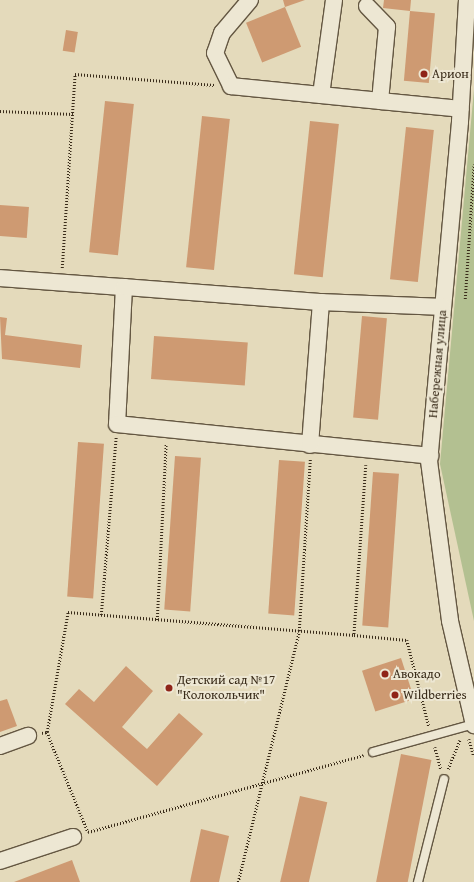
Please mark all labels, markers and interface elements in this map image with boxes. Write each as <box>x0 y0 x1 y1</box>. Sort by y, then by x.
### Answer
place label: Арион <box>432 66 469 82</box>
marker: Арион <box>419 69 429 79</box>
street label: Набережная улица <box>426 309 450 419</box>
place label: Авокадо <box>393 666 441 682</box>
marker: Авокадо <box>380 669 390 679</box>
place label: Детский сад №17 "Колокольчик" <box>177 673 275 704</box>
marker: Детский сад №17 "Колокольчик" <box>164 683 174 693</box>
place label: Wildberries <box>403 687 467 703</box>
marker: Wildberries <box>390 690 400 700</box>

